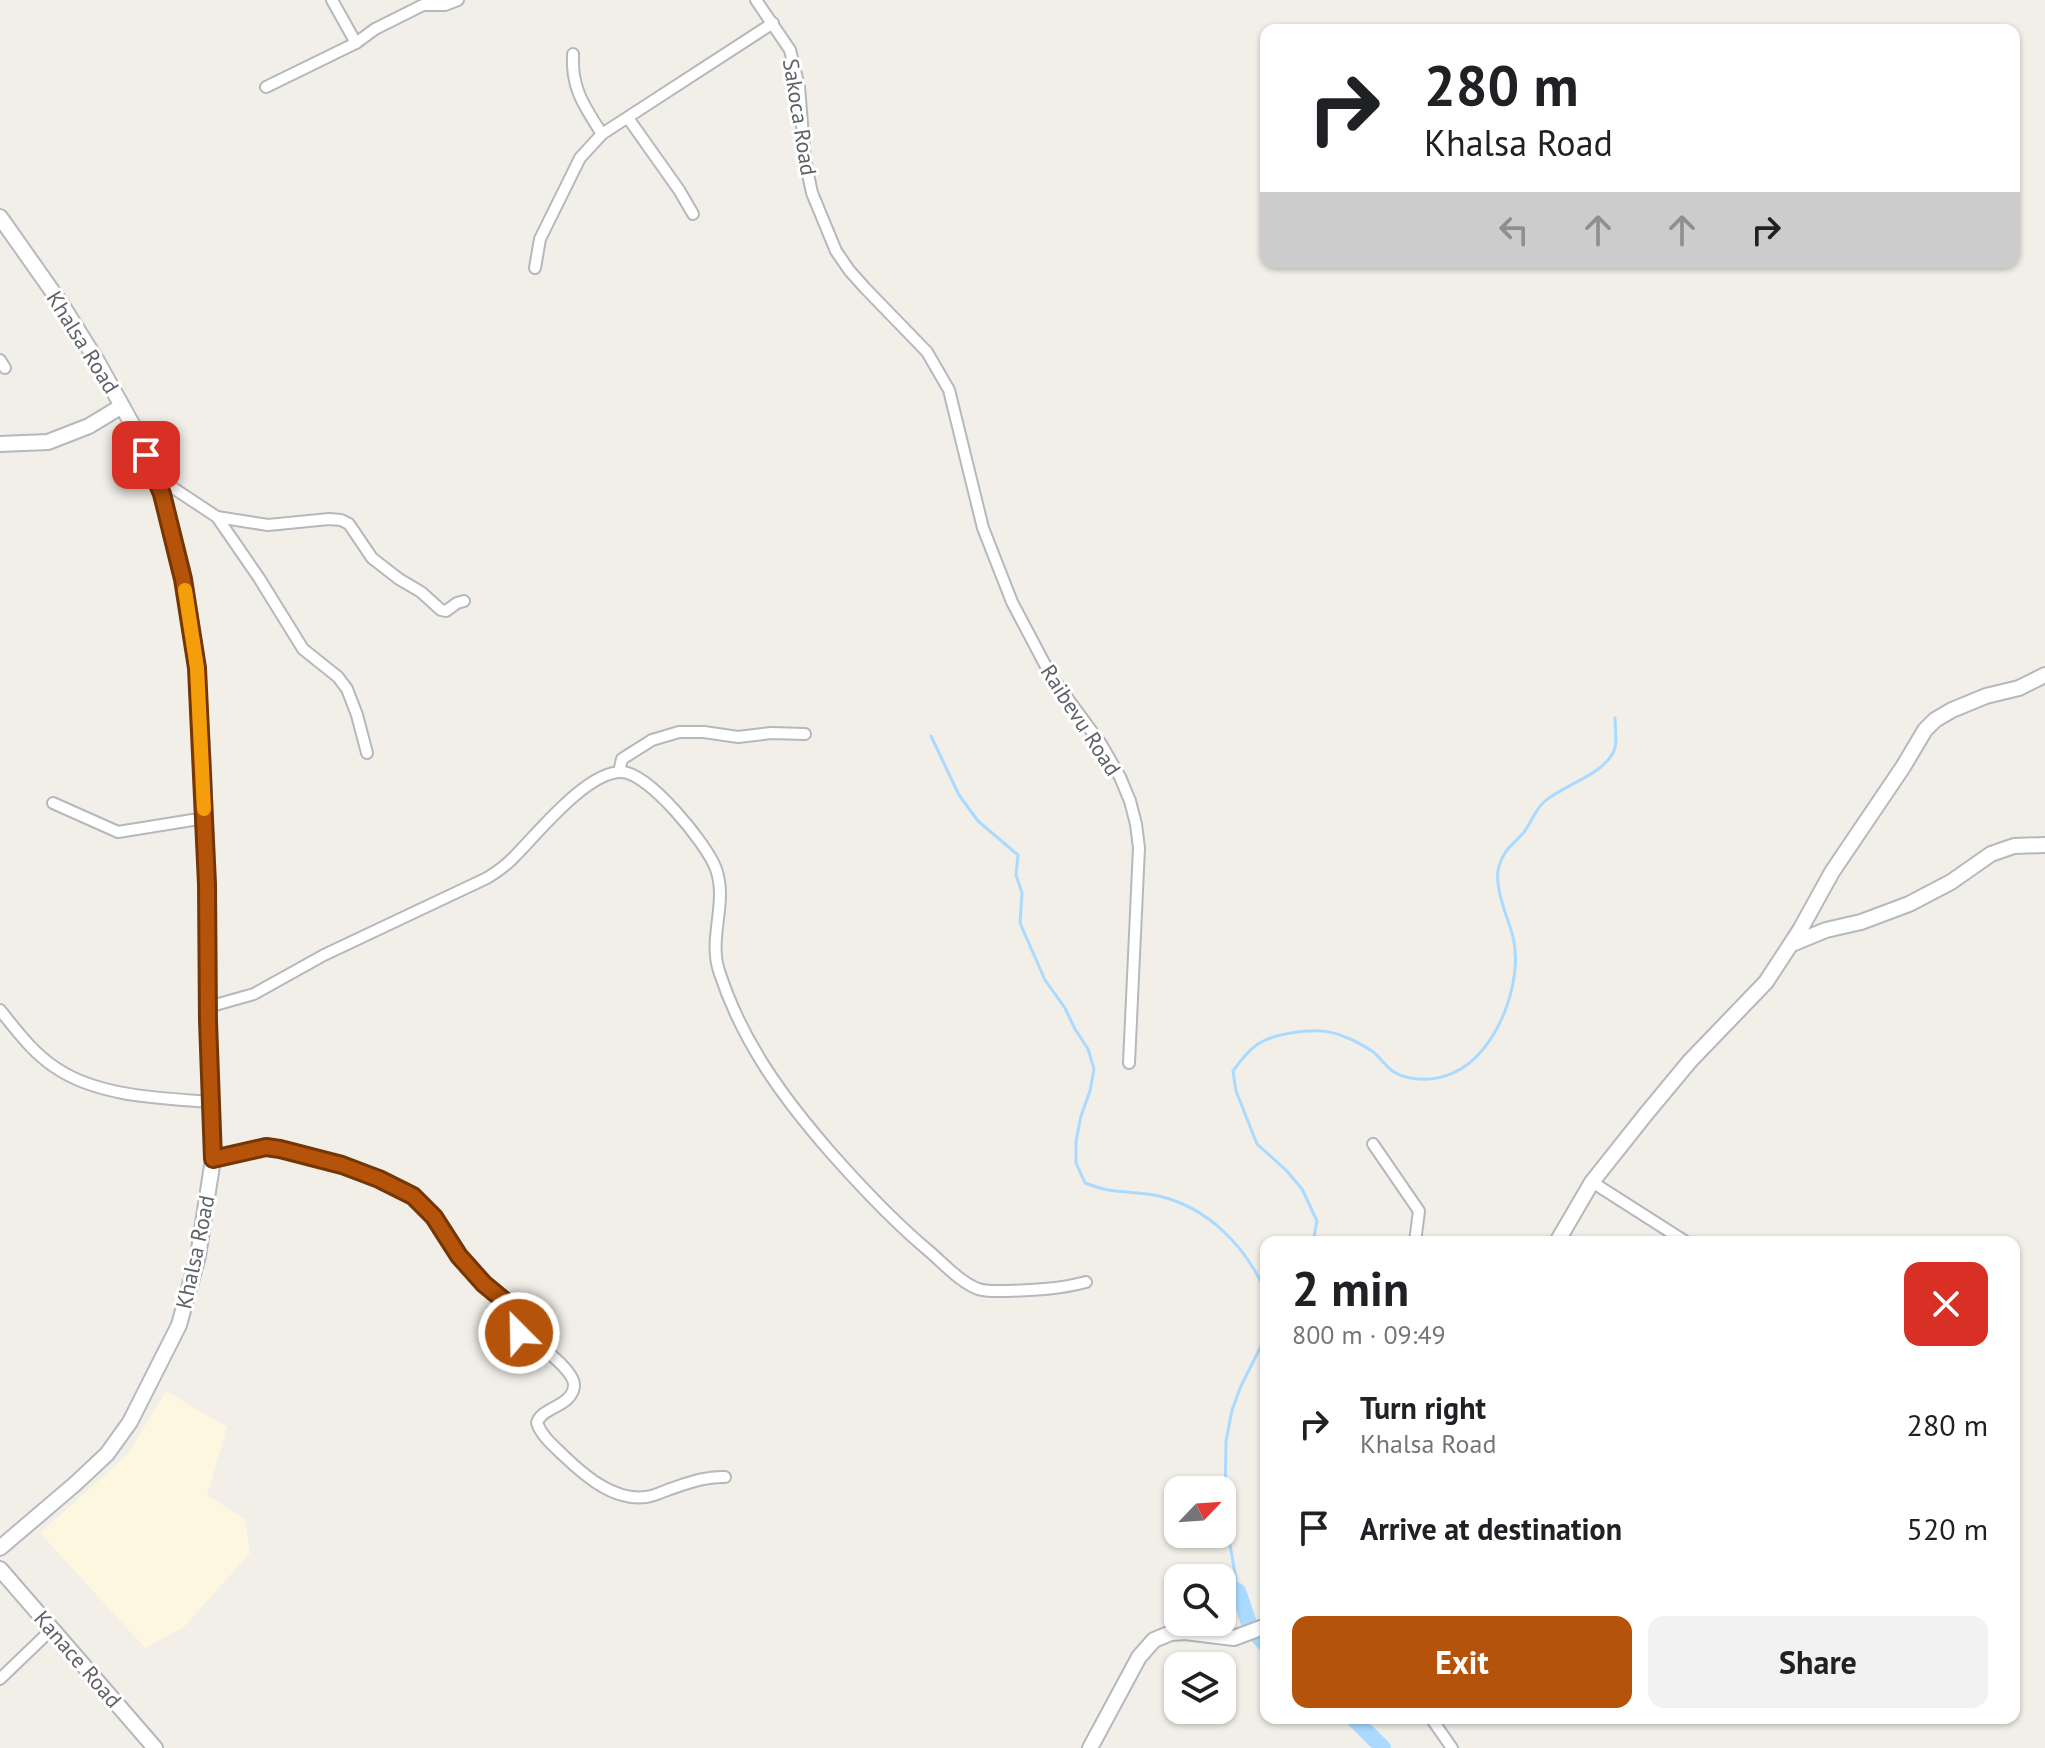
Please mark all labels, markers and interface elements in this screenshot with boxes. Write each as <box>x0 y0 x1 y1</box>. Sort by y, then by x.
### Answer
text: 280 m <box>1424 49 1579 121</box>
icon: right <box>1292 56 1396 160</box>
street label: Sakoca Road <box>777 57 823 177</box>
text: Khalsa Road <box>1424 119 1613 166</box>
icon: left <box>1492 208 1536 252</box>
icon: ahead <box>1576 208 1620 252</box>
icon: ahead <box>1660 208 1704 252</box>
icon: right <box>1744 208 1788 252</box>
street label: Khalsa Road <box>41 286 125 398</box>
pin <box>112 421 180 489</box>
icon: arrive <box>124 433 168 477</box>
street label: Raibevu Road <box>1035 659 1127 781</box>
street label: Khalsa Road <box>169 1193 221 1311</box>
text: 2 min <box>1292 1257 1409 1319</box>
button: close <box>1904 1262 1988 1346</box>
position arrow <box>477 1291 561 1375</box>
text: 800 m · 09:49 <box>1292 1318 1446 1351</box>
text: Turn right <box>1360 1388 1486 1427</box>
icon: right <box>1292 1402 1336 1446</box>
text: 280 m <box>1907 1405 1988 1444</box>
text: Khalsa Road <box>1360 1427 1496 1460</box>
north arrow <box>1164 1476 1236 1548</box>
map controls <box>1164 1476 1236 1724</box>
icon: arrive <box>1292 1506 1336 1550</box>
text: Arrive at destination <box>1360 1509 1622 1548</box>
text: 520 m <box>1907 1509 1988 1548</box>
button: search <box>1164 1564 1236 1636</box>
street label: Kanace Road <box>28 1605 128 1713</box>
button: Exit <box>1292 1616 1632 1708</box>
button: Share <box>1648 1616 1988 1708</box>
button: layers <box>1164 1652 1236 1724</box>

